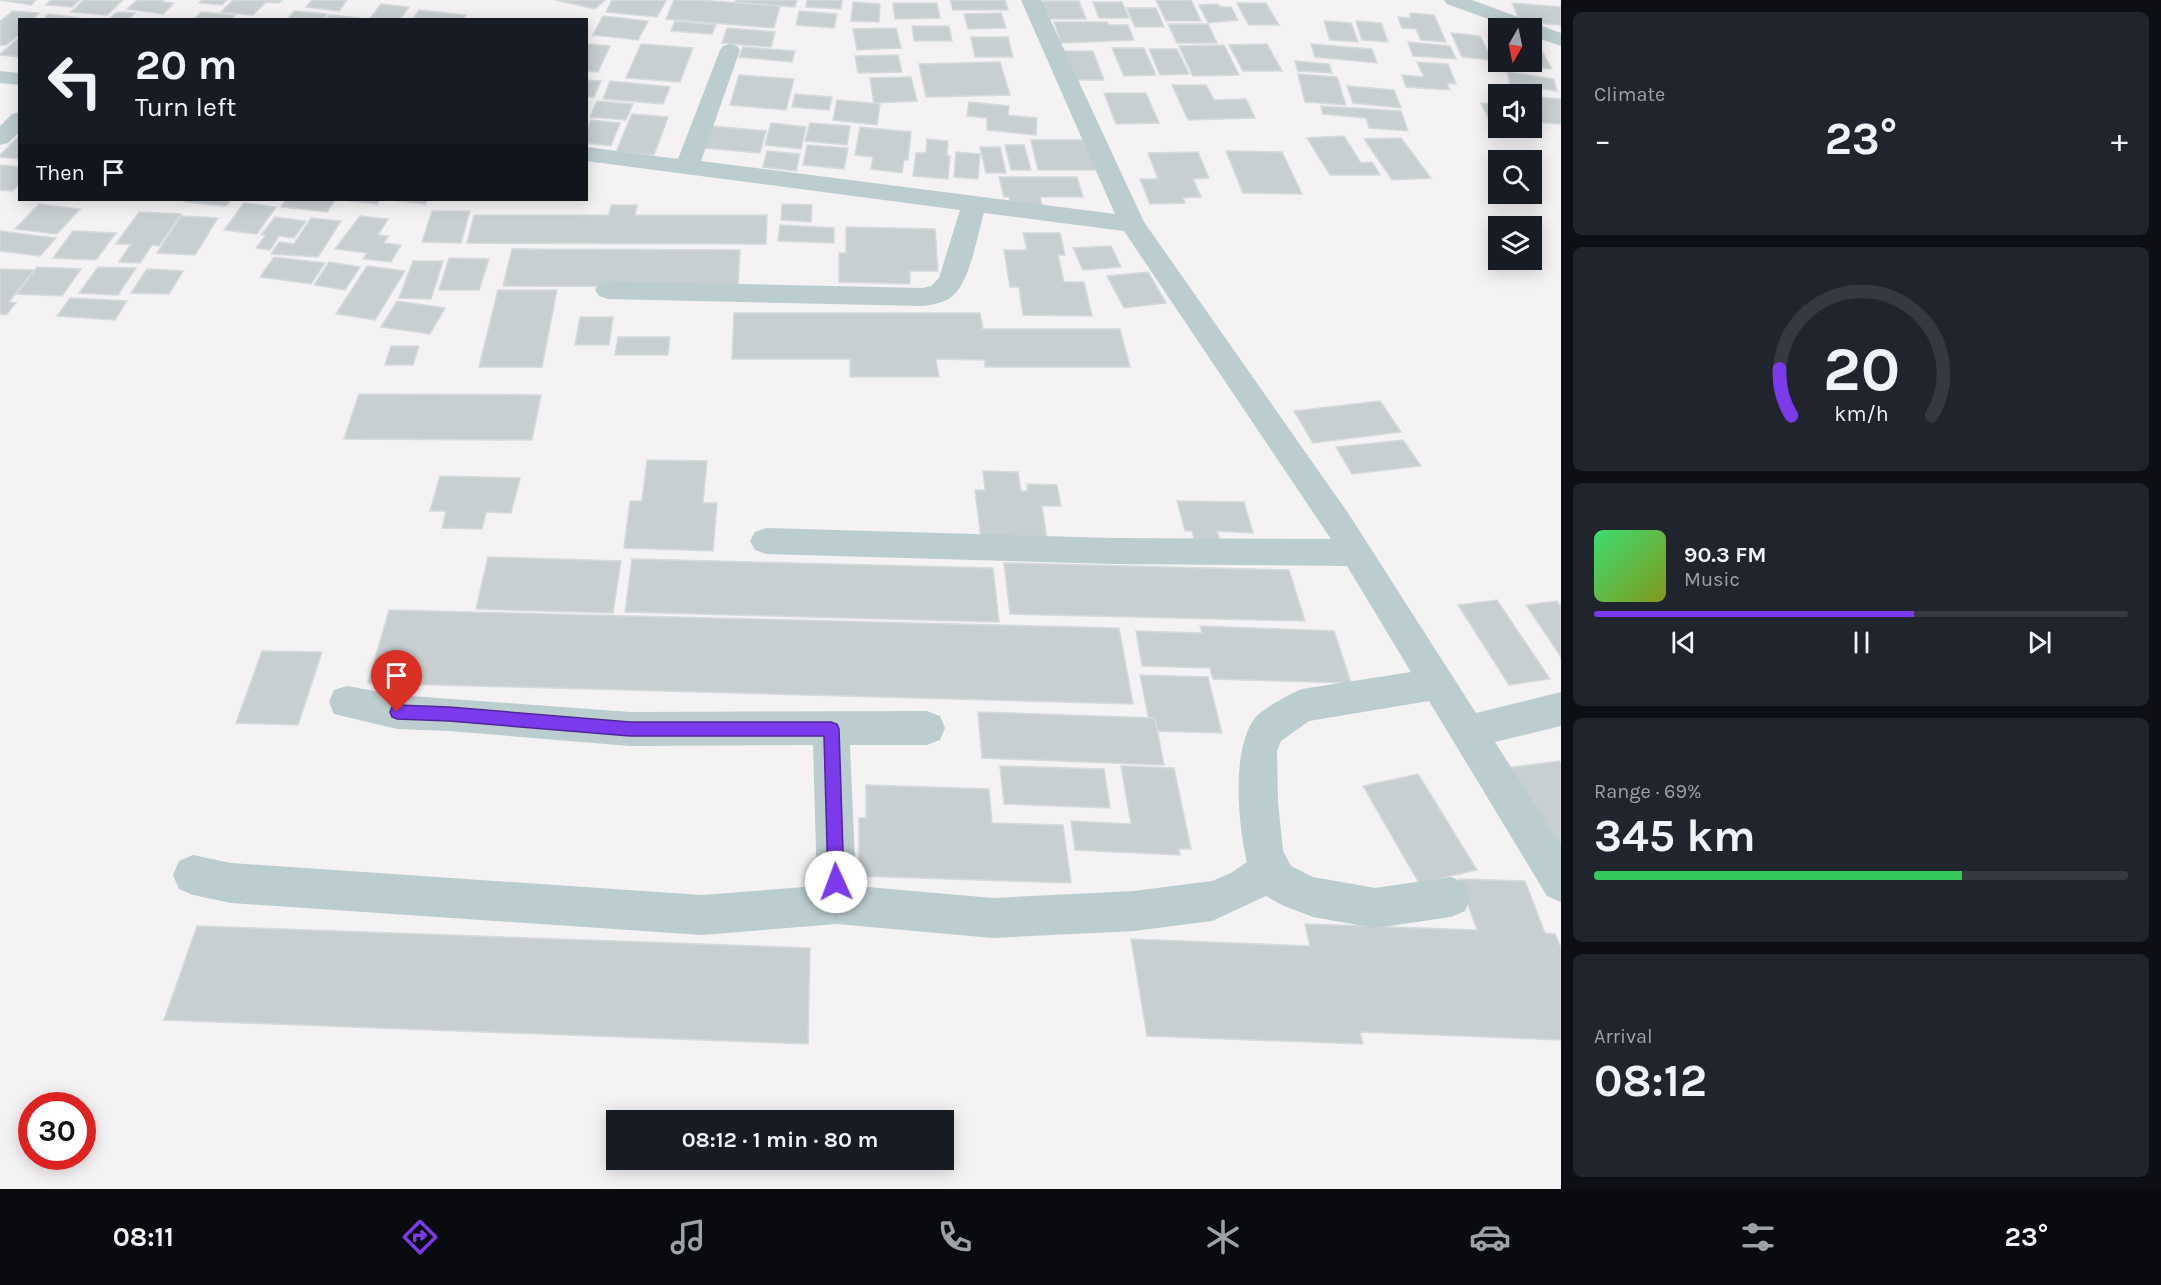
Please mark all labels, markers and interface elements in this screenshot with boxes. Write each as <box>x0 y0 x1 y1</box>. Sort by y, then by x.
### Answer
north arrow <box>1488 18 1542 72</box>
map controls <box>1488 18 1542 270</box>
text: 20 m <box>135 40 237 90</box>
icon: left <box>36 42 114 120</box>
text: Climate <box>1594 83 1665 106</box>
button: sound <box>1488 84 1542 138</box>
text: Turn left <box>135 91 236 123</box>
text: 23° <box>1825 113 1897 165</box>
text: − <box>1594 121 1611 159</box>
text: + <box>2111 121 2128 159</box>
button: search <box>1488 150 1542 204</box>
icon: arrive <box>97 156 130 189</box>
text: Then <box>36 160 85 186</box>
button: layers <box>1488 216 1542 270</box>
text: 20 <box>1822 333 1900 406</box>
text: km/h <box>1834 402 1888 427</box>
text: 90.3 FM <box>1684 542 1767 568</box>
text: Music <box>1684 568 1740 591</box>
icon: previous <box>1667 626 1700 659</box>
icon: pause <box>1845 626 1878 659</box>
icon: next <box>2023 626 2056 659</box>
pin <box>371 650 422 712</box>
icon: arrive <box>380 659 413 692</box>
text: Range · 69% <box>1594 780 1702 803</box>
text: 345 km <box>1594 810 1756 862</box>
position arrow <box>804 850 868 914</box>
text: Arrival <box>1594 1025 1653 1048</box>
text: 08:12 <box>1594 1055 1707 1107</box>
speed limit sign: 30 <box>18 1092 96 1170</box>
text: 08:12 · 1 min · 80 m <box>682 1127 878 1153</box>
icon: directions <box>399 1216 441 1258</box>
icon: music <box>667 1216 709 1258</box>
icon: phone <box>934 1216 976 1258</box>
icon: climate <box>1202 1216 1244 1258</box>
icon: car <box>1469 1216 1511 1258</box>
icon: filters <box>1737 1216 1779 1258</box>
text: 08:11 <box>113 1221 174 1253</box>
text: 23° <box>2005 1221 2048 1253</box>

